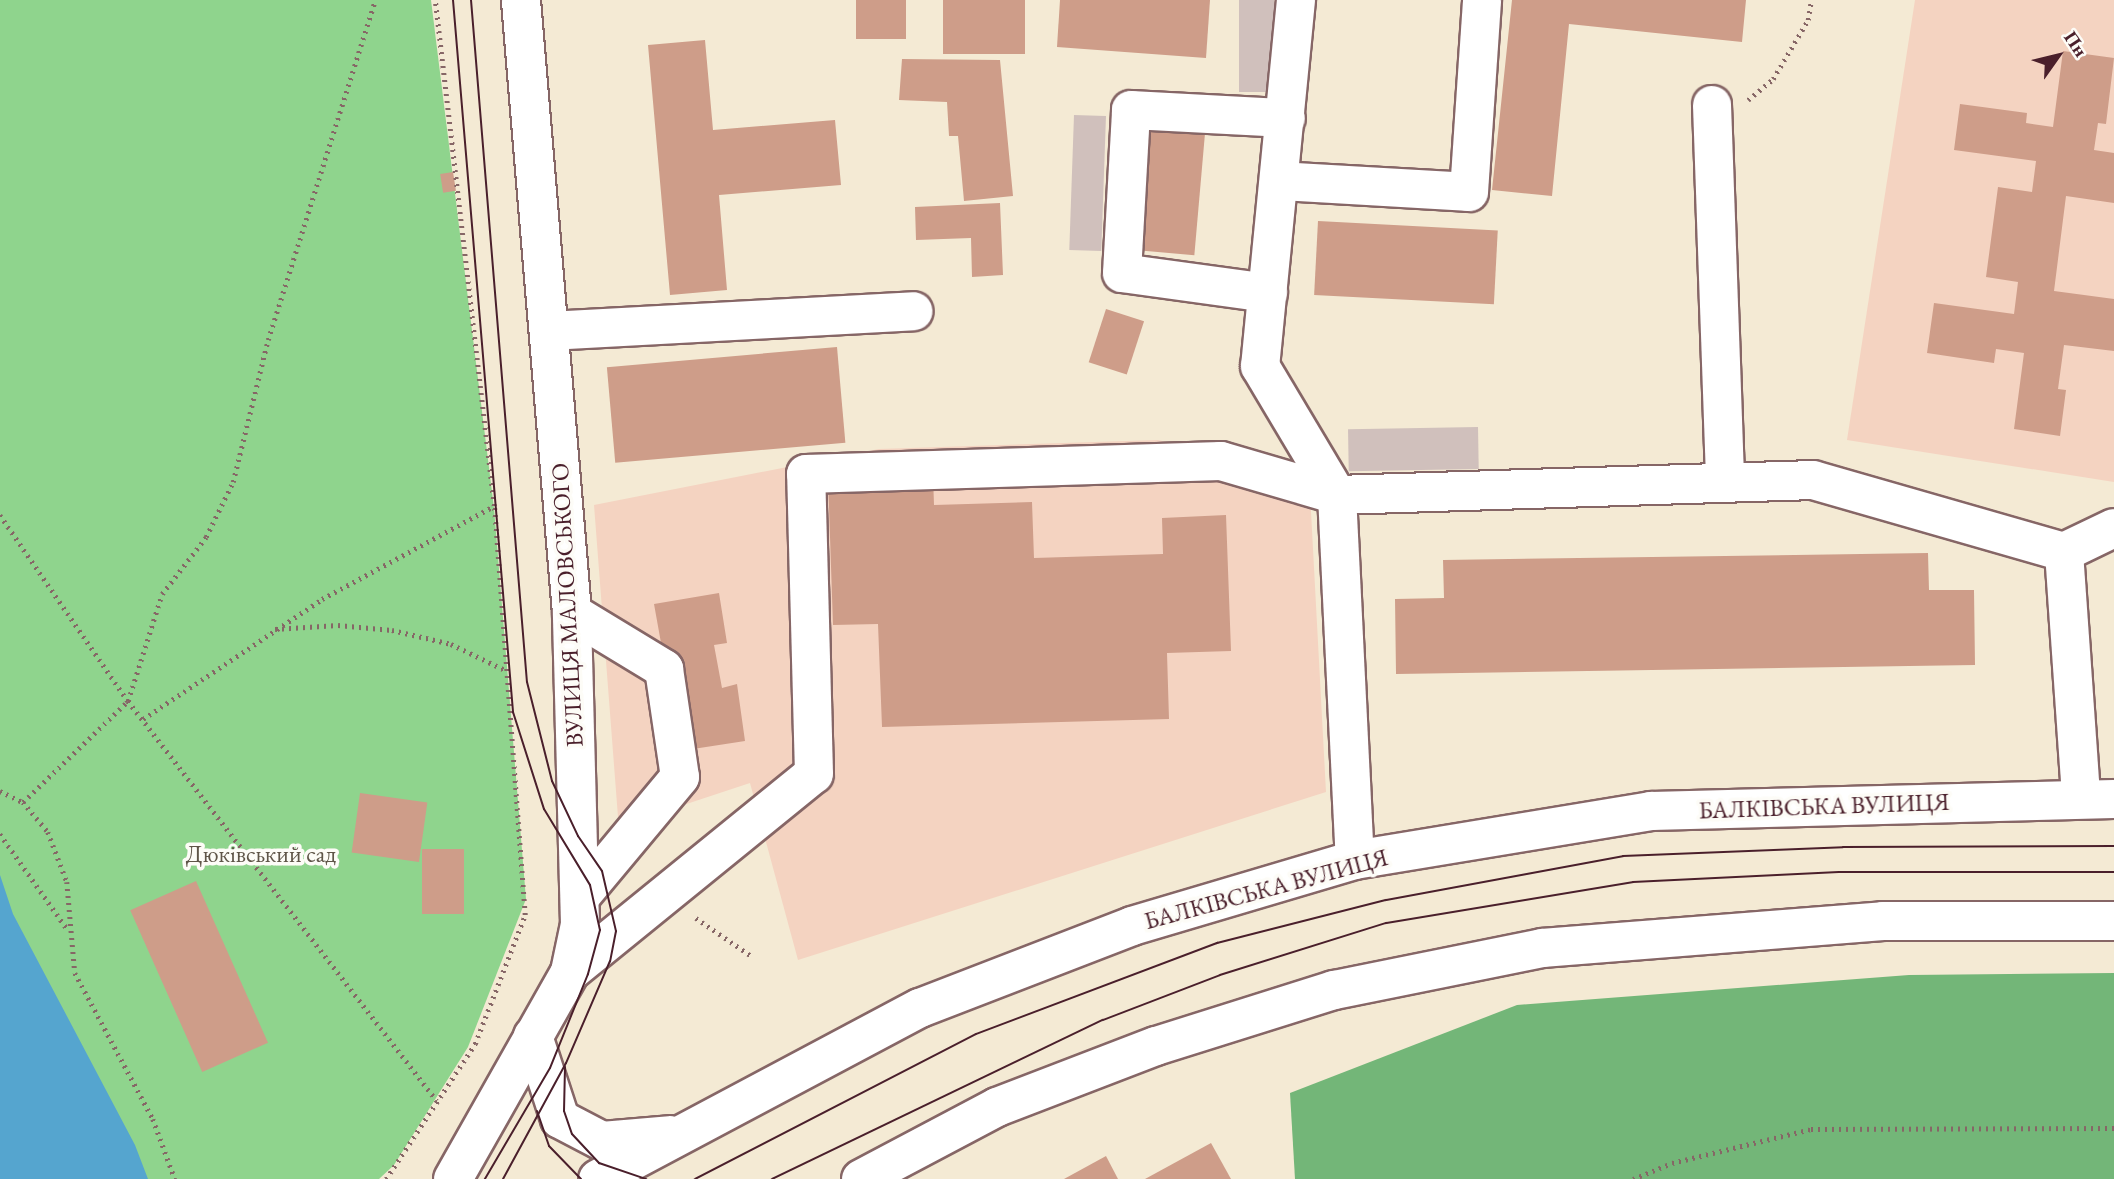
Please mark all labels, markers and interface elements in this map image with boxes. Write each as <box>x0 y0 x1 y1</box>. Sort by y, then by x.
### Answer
north arrow <box>2023 21 2093 91</box>
text: Пн <box>2058 26 2093 62</box>
street label: ВУЛИЦЯ МАЛОВСЬКОГО <box>545 462 589 748</box>
street label: БАЛКІВСЬКА ВУЛИЦЯ <box>1698 787 1950 825</box>
park label: Дюківський сад <box>186 840 336 868</box>
street label: БАЛКІВСЬКА ВУЛИЦЯ <box>1141 843 1391 935</box>

